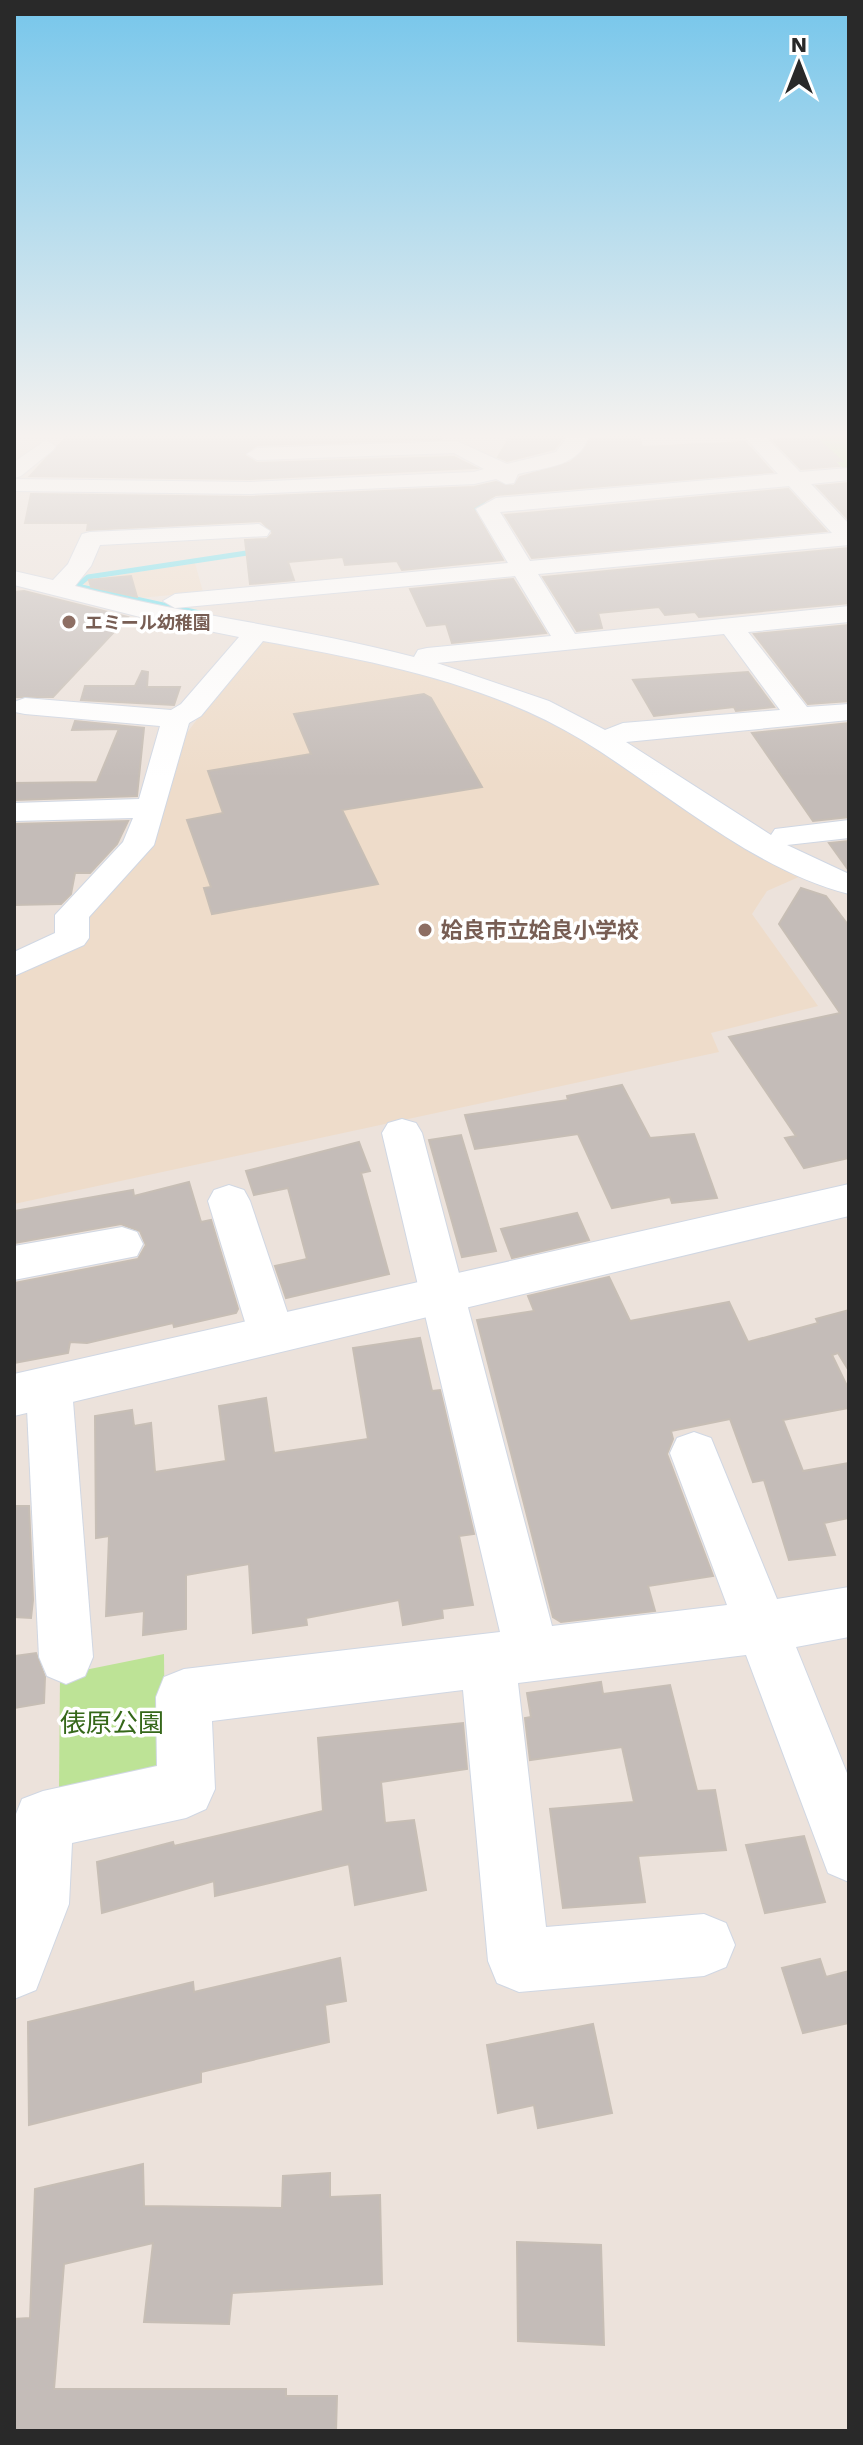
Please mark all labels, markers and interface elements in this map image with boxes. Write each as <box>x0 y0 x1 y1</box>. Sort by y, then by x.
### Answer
north arrow <box>759 24 839 104</box>
text: N <box>791 32 807 57</box>
place label: エミール幼稚園 <box>85 612 211 633</box>
marker: エミール幼稚園 <box>60 613 78 631</box>
place label: 姶良市立姶良小学校 <box>441 918 639 943</box>
marker: 姶良市立姶良小学校 <box>416 921 434 939</box>
park label: 俵原公園 <box>60 1708 164 1738</box>

